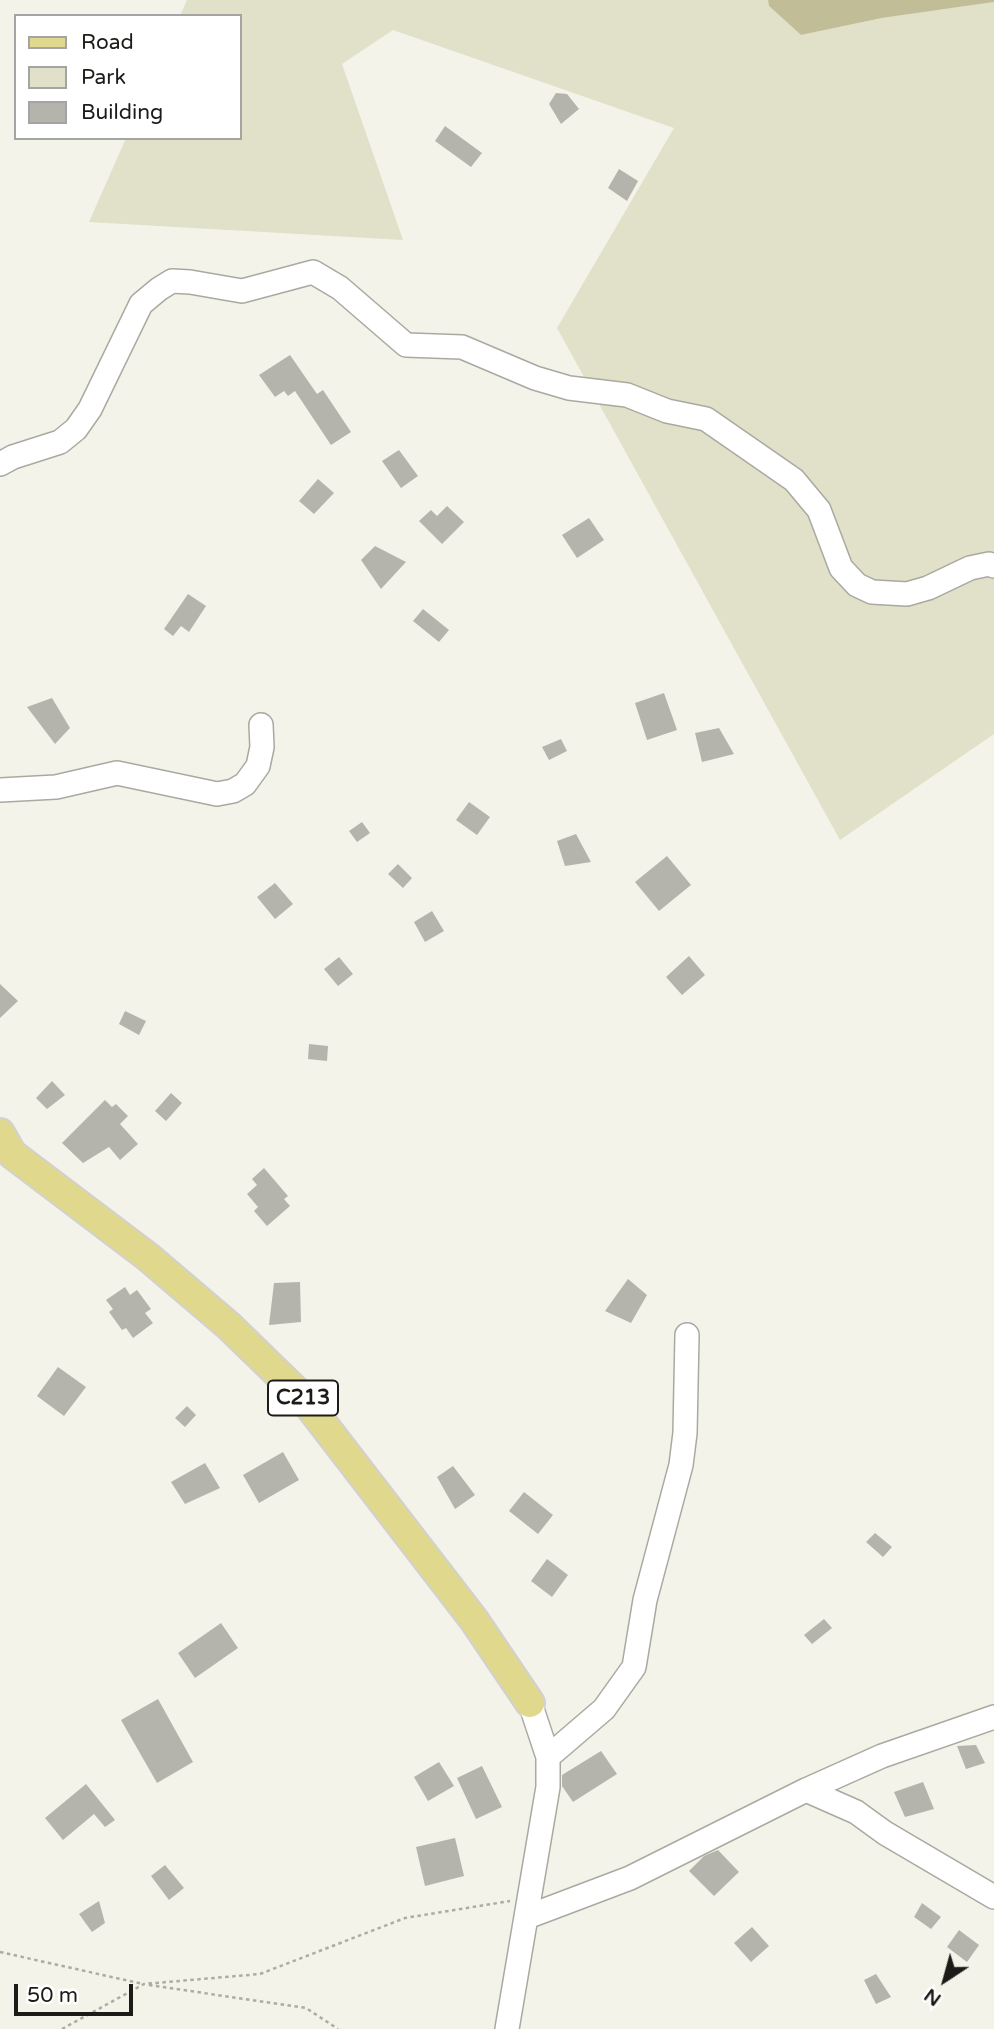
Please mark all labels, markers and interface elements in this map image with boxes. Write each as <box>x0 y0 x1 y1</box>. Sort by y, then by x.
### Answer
legend <box>14 14 242 140</box>
text: Road <box>81 30 134 55</box>
text: Park <box>81 65 126 90</box>
text: Building <box>81 100 163 125</box>
road number: C213 <box>268 1380 338 1416</box>
north arrow <box>910 1945 980 2015</box>
scale bar <box>18 1969 136 2013</box>
text: 50 m <box>27 1983 78 2008</box>
text: N <box>920 1984 945 2010</box>

